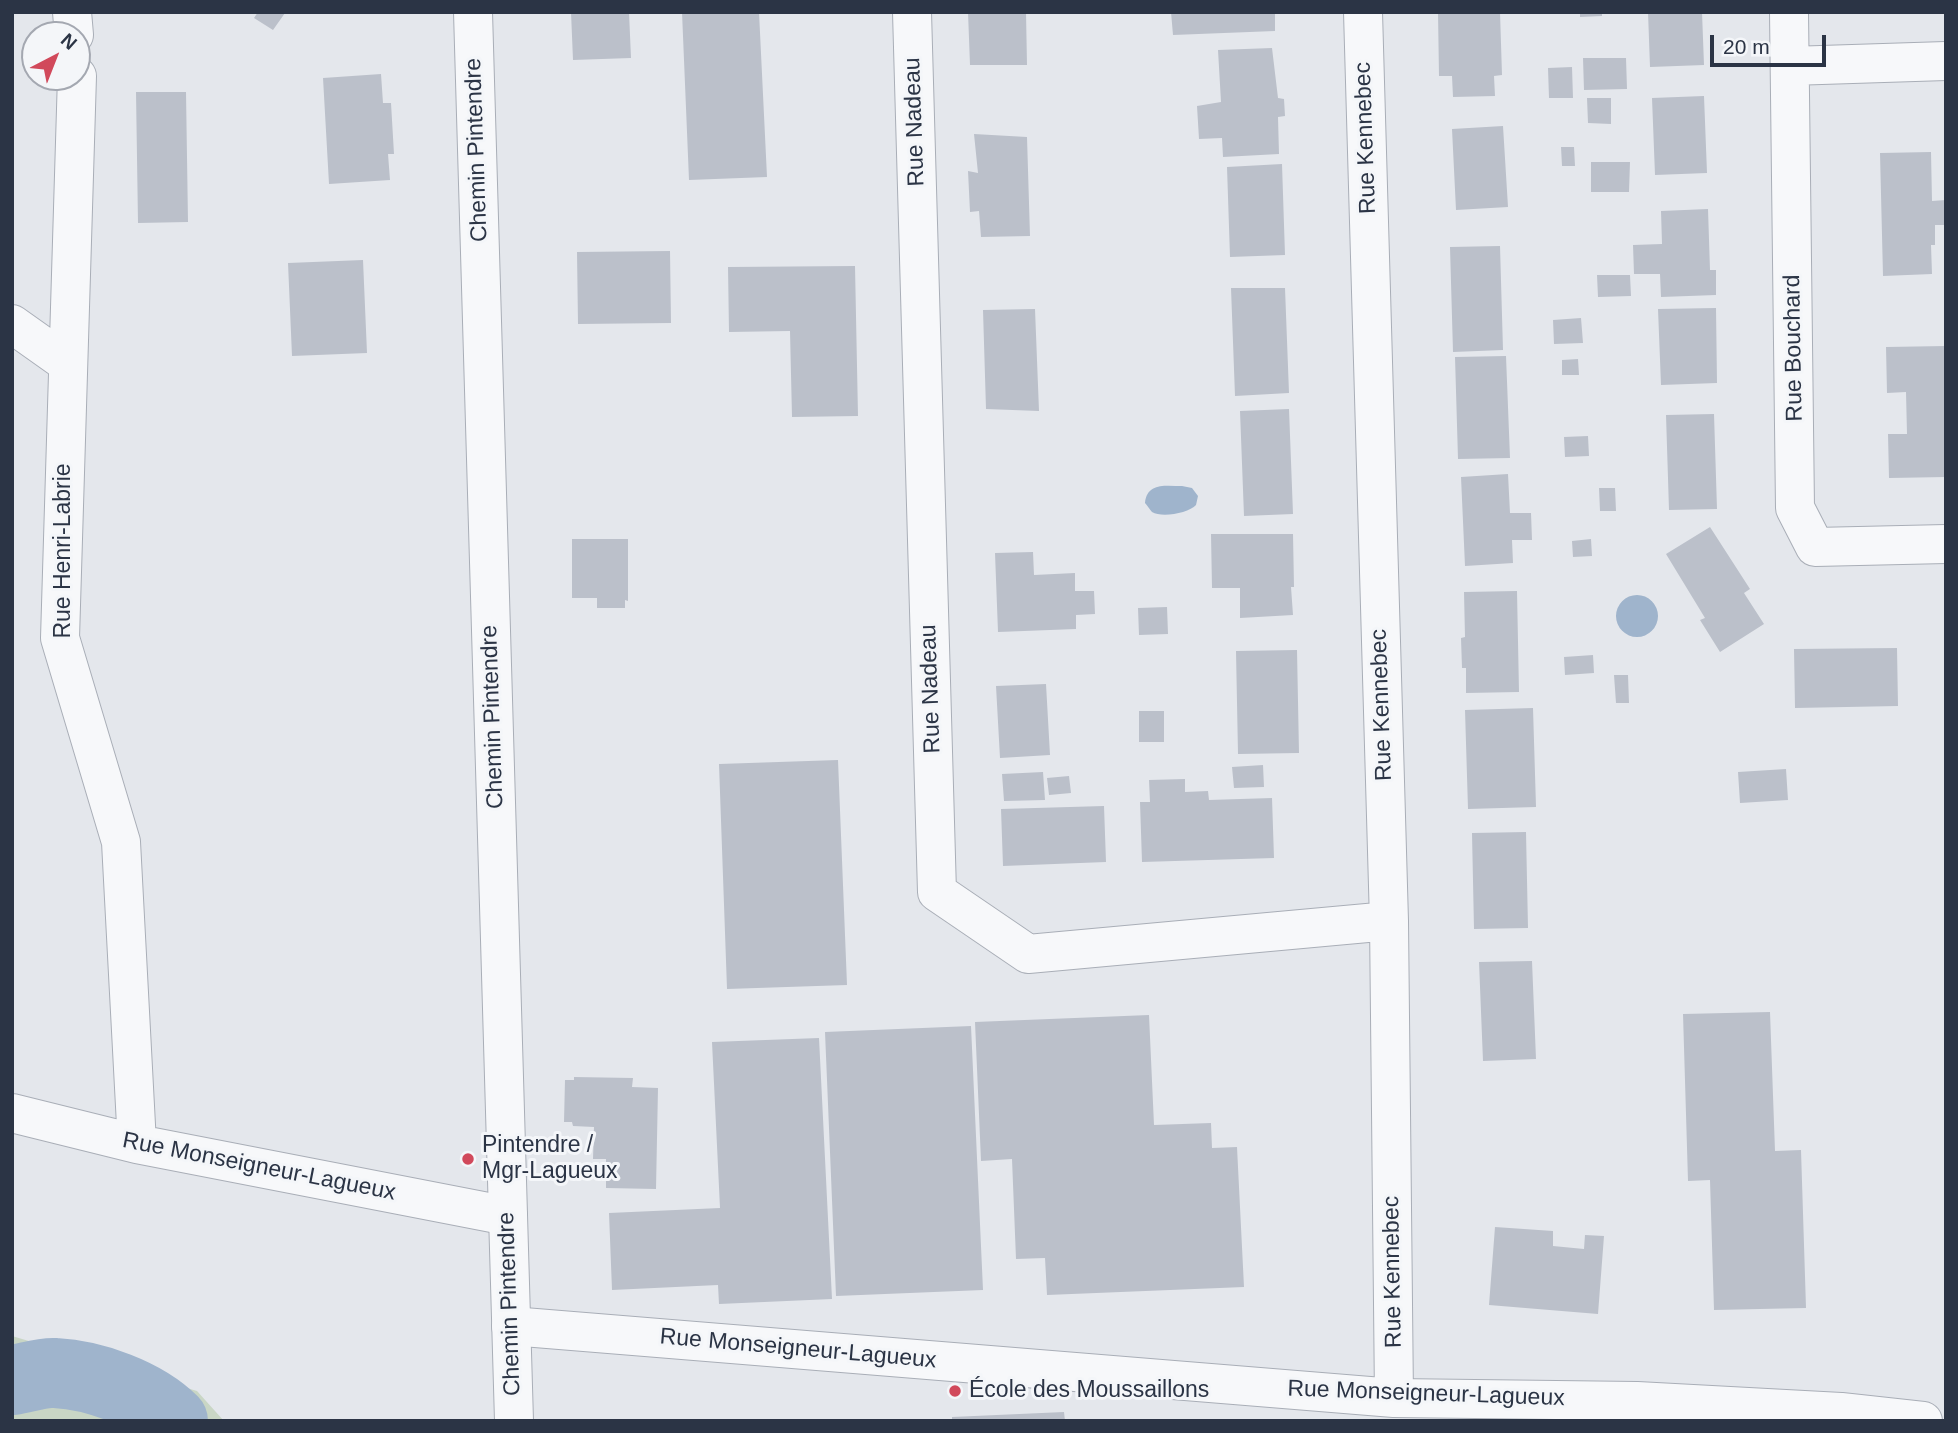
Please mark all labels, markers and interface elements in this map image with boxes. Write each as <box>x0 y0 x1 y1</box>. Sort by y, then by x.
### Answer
north arrow <box>21 21 91 91</box>
scale bar <box>1713 21 1828 65</box>
text: N <box>57 29 81 54</box>
text: 20 m <box>1723 35 1770 58</box>
street label: Rue Nadeau <box>899 57 931 187</box>
street label: Chemin Pintendre <box>460 58 494 242</box>
street label: Rue Kennebec <box>1350 61 1382 215</box>
street label: Rue Bouchard <box>1779 274 1809 422</box>
street label: Rue Henri-Labrie <box>50 463 78 639</box>
street label: Rue Nadeau <box>915 624 947 754</box>
street label: Chemin Pintendre <box>476 625 510 809</box>
street label: Rue Kennebec <box>1366 628 1398 782</box>
street label: Rue Monseigneur-Lagueux <box>120 1127 398 1207</box>
place label: Pintendre / Mgr-Lagueux <box>482 1132 618 1186</box>
marker: Pintendre / Mgr-Lagueux <box>460 1151 476 1167</box>
street label: Rue Kennebec <box>1378 1196 1408 1348</box>
street label: Chemin Pintendre <box>493 1212 527 1396</box>
street label: Rue Monseigneur-Lagueux <box>659 1323 937 1375</box>
street label: Rue Monseigneur-Lagueux <box>1287 1375 1565 1413</box>
place label: École des Moussaillons <box>969 1377 1209 1405</box>
marker: École des Moussaillons <box>947 1383 963 1399</box>

